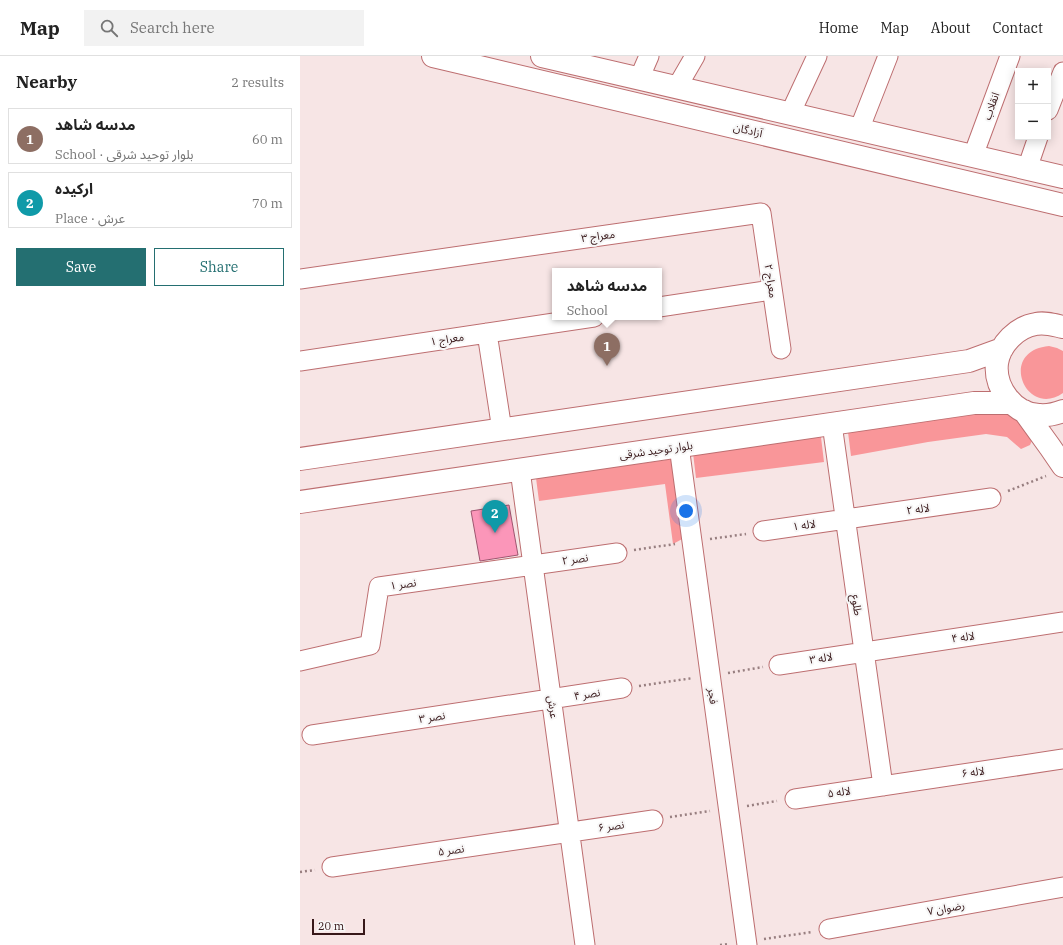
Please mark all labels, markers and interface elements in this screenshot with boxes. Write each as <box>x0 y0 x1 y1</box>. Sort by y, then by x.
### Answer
search box <box>84 10 364 46</box>
text: Map <box>20 16 60 40</box>
icon: search <box>98 17 120 39</box>
text: Search here <box>130 18 214 37</box>
text: Home <box>819 19 858 37</box>
text: Map <box>880 19 909 37</box>
text: About <box>931 19 970 37</box>
text: Contact <box>992 19 1043 37</box>
map controls <box>1015 68 1051 140</box>
button: + <box>1015 68 1051 104</box>
text: Nearby <box>16 71 77 93</box>
text: 2 results <box>231 74 284 91</box>
street label: انقلاب <box>980 90 1003 122</box>
button: − <box>1015 104 1051 140</box>
text: مدسه شاهد <box>55 115 136 134</box>
street label: آزادگان <box>732 120 765 140</box>
text: 1 <box>26 131 34 148</box>
text: 60 m <box>252 131 283 148</box>
text: School · بلوار توحید شرقی <box>55 146 194 163</box>
text: ارکیده <box>55 179 93 198</box>
text: 2 <box>26 195 34 212</box>
text: 70 m <box>252 195 283 212</box>
text: Place · عرش <box>55 210 125 227</box>
street label: معراج ۳ <box>580 227 616 246</box>
button: Save <box>16 248 146 286</box>
button: Share <box>154 248 284 286</box>
street label: معراج ۲ <box>760 263 781 299</box>
popup <box>552 268 662 320</box>
text: مدسه شاهد <box>567 276 647 295</box>
text: School <box>567 302 608 319</box>
street label: معراج ۱ <box>429 329 465 350</box>
pin: 1 <box>594 333 620 366</box>
street label: بلوار توحید شرقی <box>618 438 694 462</box>
pin: 2 <box>482 500 508 533</box>
street label: لاله ۲ <box>905 500 931 518</box>
your location <box>676 501 696 521</box>
street label: لاله ۱ <box>791 516 817 534</box>
street label: نصر ۲ <box>561 550 589 568</box>
street label: نصر ۱ <box>389 575 417 593</box>
street label: طلوع <box>848 593 865 617</box>
street label: لاله ۴ <box>950 628 976 646</box>
street label: لاله ۳ <box>808 649 834 667</box>
street label: نصر ۴ <box>573 685 601 703</box>
street label: فجر <box>705 686 721 705</box>
street label: عرش <box>544 695 562 720</box>
street label: نصر ۳ <box>418 708 446 726</box>
street label: لاله ۶ <box>960 763 986 781</box>
street label: لاله ۵ <box>826 783 852 801</box>
street label: نصر ۶ <box>597 817 625 835</box>
street label: نصر ۵ <box>437 841 465 859</box>
street label: رضوان ۷ <box>926 898 966 918</box>
scale bar <box>312 917 365 936</box>
text: 20 m <box>318 919 344 933</box>

